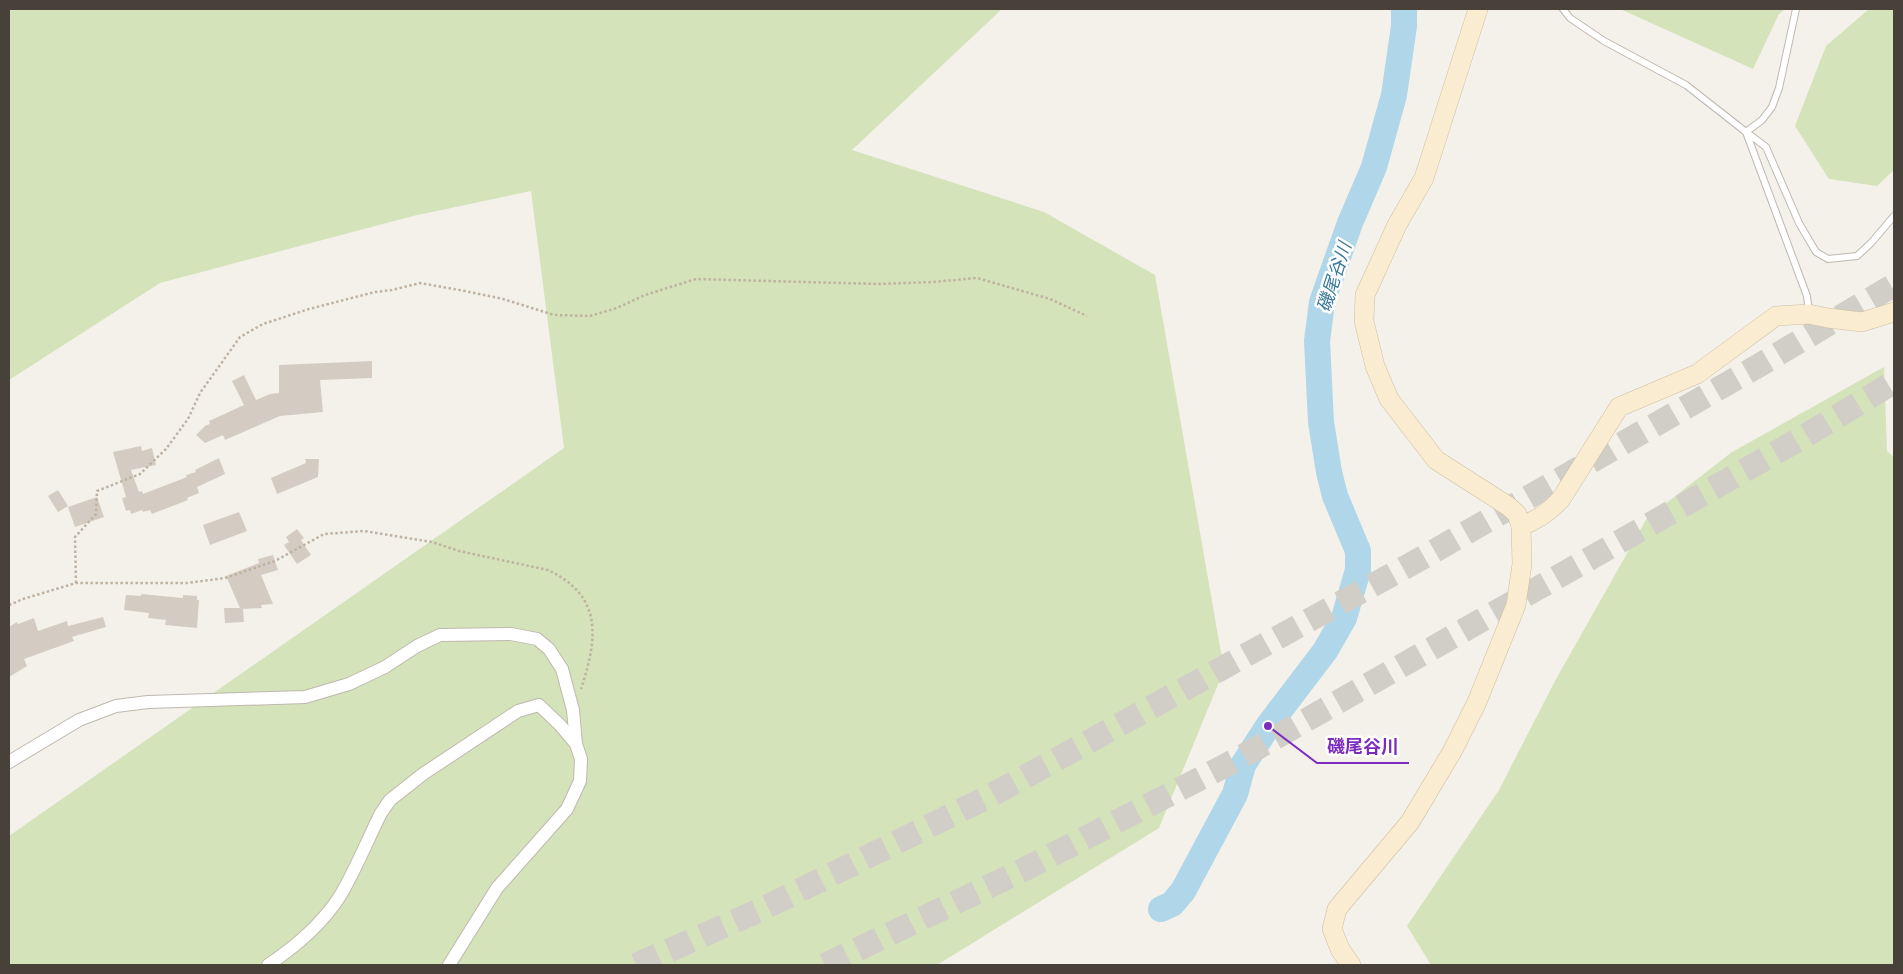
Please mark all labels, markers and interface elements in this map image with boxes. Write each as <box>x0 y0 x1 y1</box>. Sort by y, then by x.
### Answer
water label: 磯尾谷川 <box>1312 237 1357 315</box>
callout: 磯尾谷川 <box>1317 730 1409 763</box>
text: 磯尾谷川 <box>1327 735 1399 758</box>

